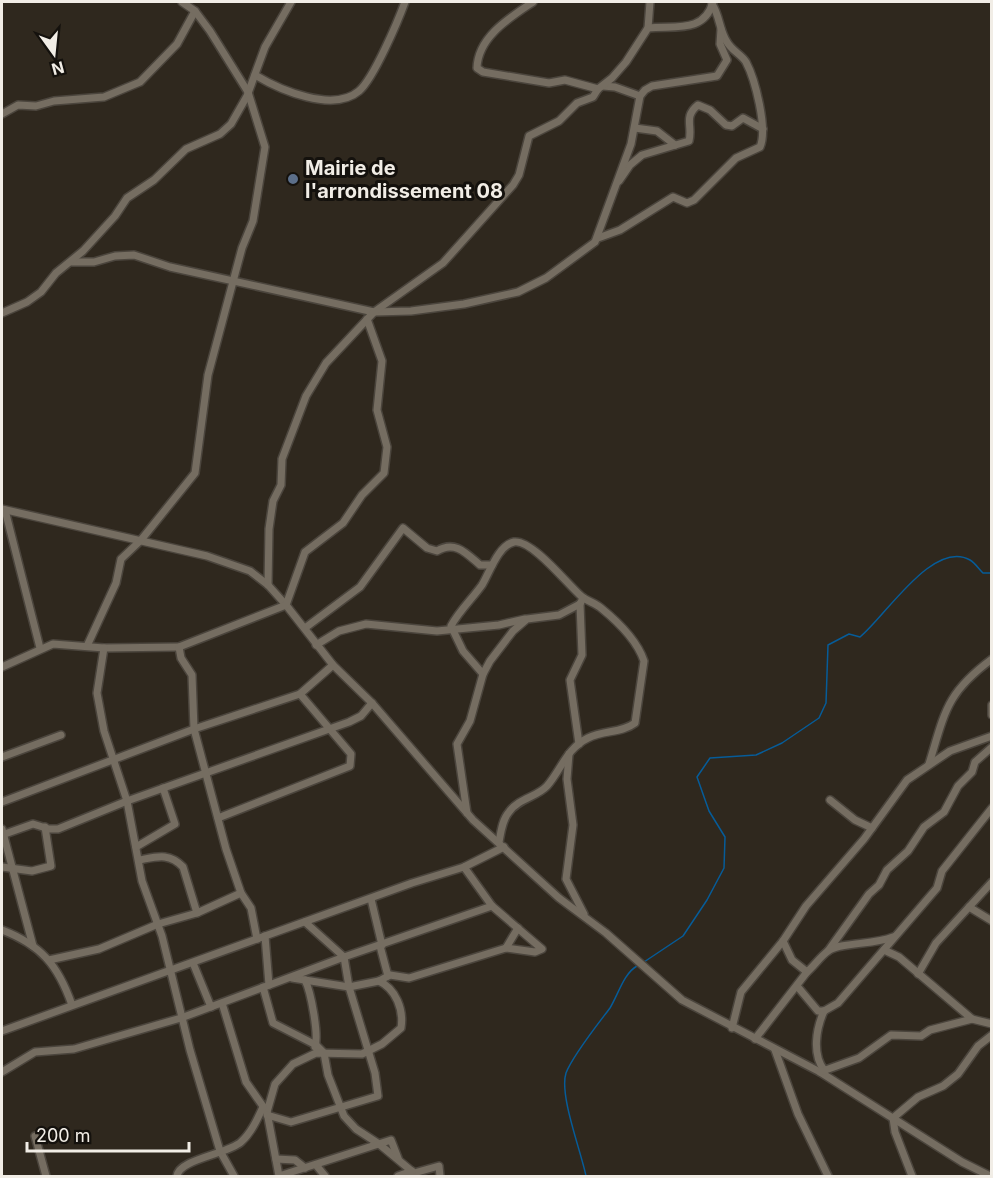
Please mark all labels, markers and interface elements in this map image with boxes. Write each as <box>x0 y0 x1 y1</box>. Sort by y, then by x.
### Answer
north arrow <box>24 24 84 84</box>
text: N <box>49 57 66 80</box>
place label: Mairie de l'arrondissement 08 <box>305 156 503 203</box>
marker: Mairie de l'arrondissement 08 <box>286 172 300 186</box>
scale bar <box>27 1115 189 1153</box>
text: 200 m <box>36 1125 91 1146</box>

